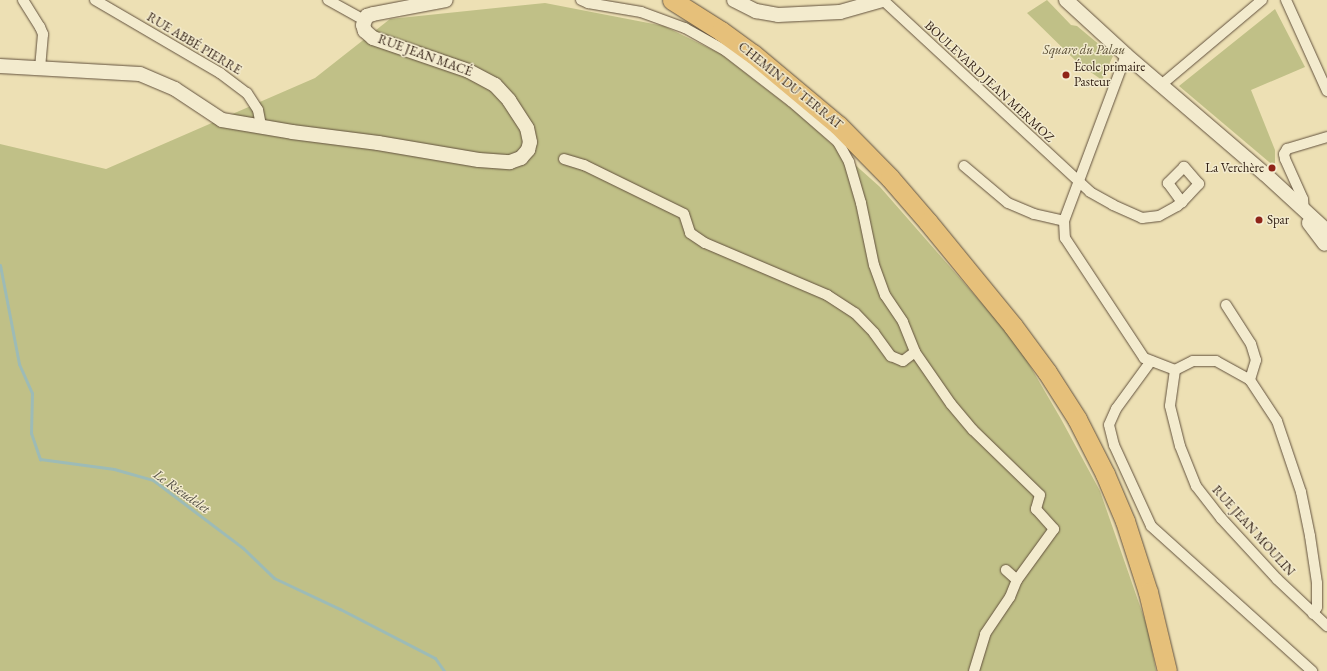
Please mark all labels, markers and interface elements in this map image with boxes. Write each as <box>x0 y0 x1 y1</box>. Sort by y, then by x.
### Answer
street label: RUE ABBÉ PIERRE <box>144 10 244 78</box>
street label: BOULEVARD JEAN MERMOZ <box>921 18 1057 146</box>
street label: RUE JEAN MACÉ <box>376 32 474 80</box>
street label: CHEMIN DU TERRAT <box>735 39 845 133</box>
park label: Square du Palau <box>1043 42 1125 58</box>
place label: École primaire Pasteur <box>1074 60 1145 91</box>
marker: École primaire Pasteur <box>1061 70 1071 80</box>
place label: La Verchère <box>1205 160 1264 176</box>
marker: La Verchère <box>1267 163 1277 173</box>
place label: Spar <box>1267 212 1289 228</box>
marker: Spar <box>1254 215 1264 225</box>
water label: Le Rieudelet <box>150 465 214 517</box>
street label: RUE JEAN MOULIN <box>1208 483 1298 579</box>

